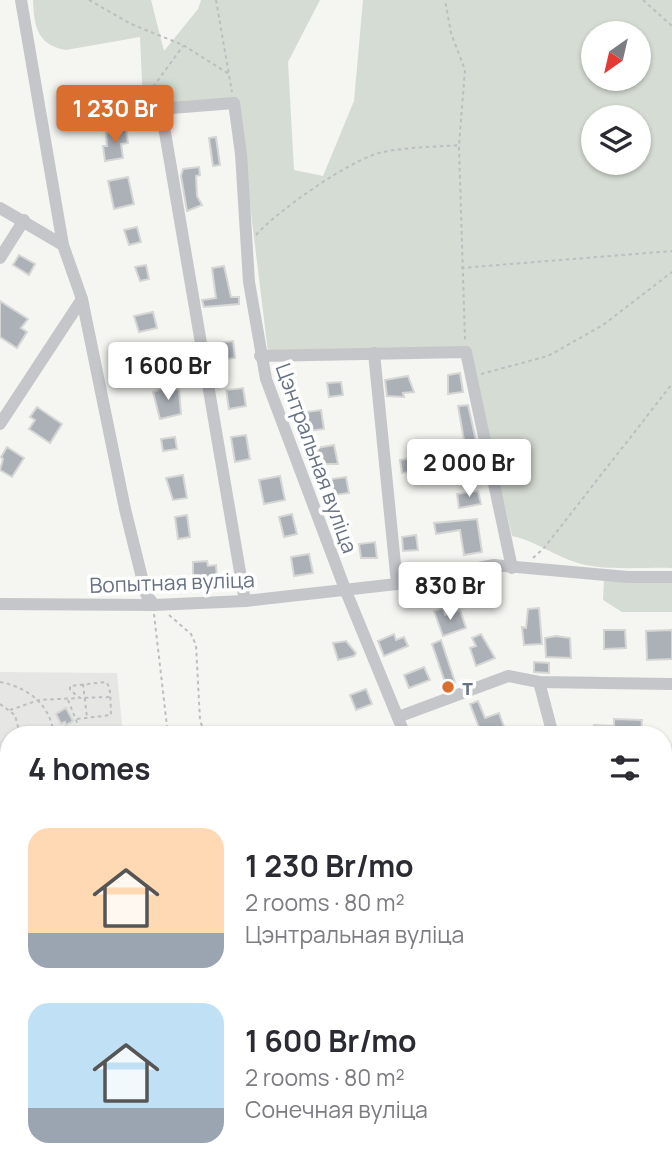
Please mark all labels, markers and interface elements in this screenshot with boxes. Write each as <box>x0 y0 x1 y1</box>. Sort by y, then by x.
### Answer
north arrow <box>581 21 651 91</box>
map controls <box>581 21 651 175</box>
pin: 1 230 Br <box>43 86 187 145</box>
text: 1 230 Br <box>72 92 158 124</box>
button: layers <box>581 105 651 175</box>
pin: 1 600 Br <box>96 342 240 402</box>
text: 1 600 Br <box>124 349 212 381</box>
street label: Цэнтральная вуліца <box>270 359 364 557</box>
pin: 2 000 Br <box>397 440 541 499</box>
text: 2 000 Br <box>423 446 515 478</box>
pin: 830 Br <box>393 562 507 622</box>
street label: Вопытная вуліца <box>89 565 255 599</box>
text: 830 Br <box>415 569 485 601</box>
place label: т <box>462 673 473 701</box>
marker: т <box>440 679 456 695</box>
text: 4 homes <box>28 748 151 789</box>
icon: filters <box>606 749 644 787</box>
text: 1 230 Br/mo <box>245 845 413 886</box>
icon: home <box>84 856 168 940</box>
text: 2 rooms · 80 m² <box>245 886 405 918</box>
text: Цэнтральная вуліца <box>245 918 464 950</box>
text: 1 600 Br/mo <box>245 1020 417 1061</box>
icon: home <box>84 1031 168 1115</box>
text: 2 rooms · 80 m² <box>245 1061 405 1093</box>
text: Сонечная вуліца <box>245 1093 428 1125</box>

